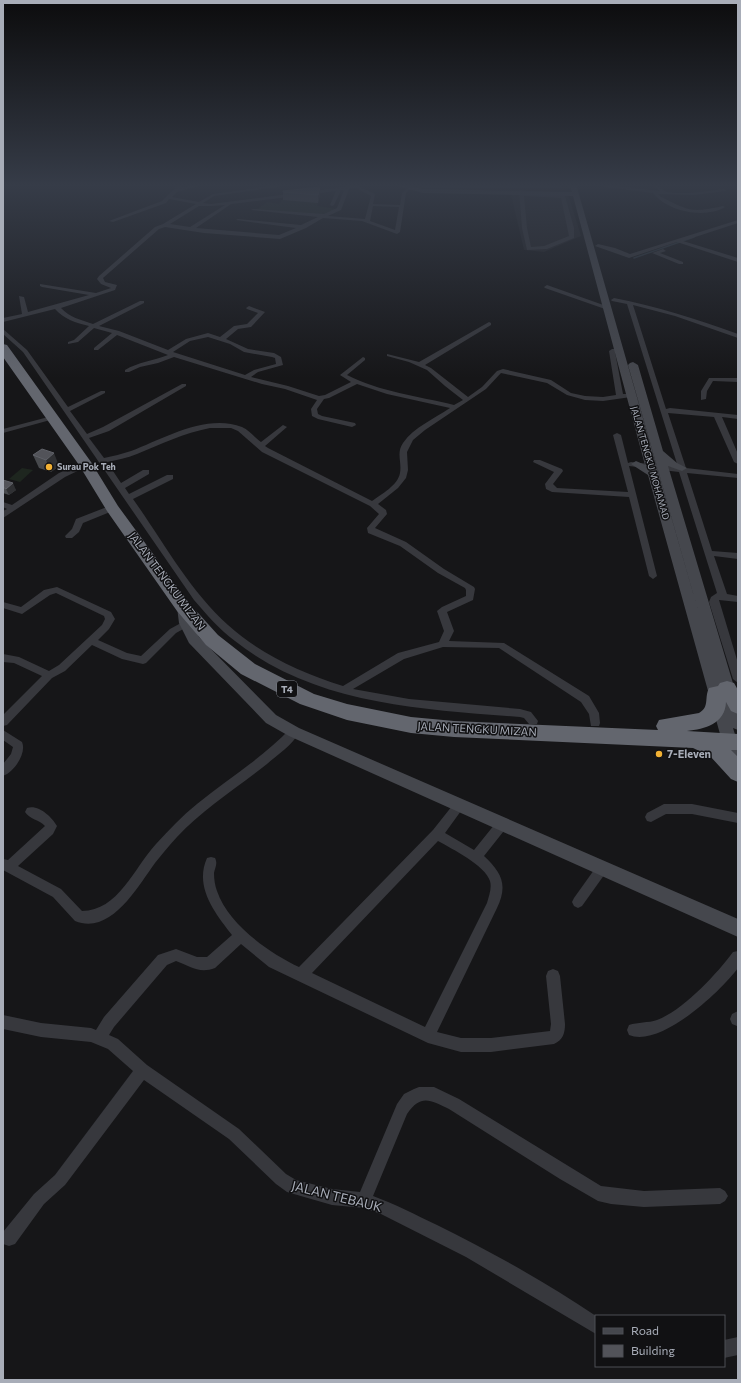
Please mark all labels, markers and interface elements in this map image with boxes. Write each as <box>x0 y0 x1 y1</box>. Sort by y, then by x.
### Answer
street label: JALAN TENGKU MOHAMAD <box>629 405 672 521</box>
place label: Surau Pok Teh <box>57 461 116 472</box>
marker: Surau Pok Teh <box>44 462 54 472</box>
street label: JALAN TENGKU MIZAN <box>125 529 209 633</box>
road number: T4 <box>277 681 297 697</box>
street label: JALAN TENGKU MIZAN <box>417 719 537 739</box>
place label: 7-Eleven <box>667 747 711 760</box>
marker: 7-Eleven <box>654 749 664 759</box>
street label: JALAN TEBAUK <box>290 1177 384 1215</box>
legend <box>595 1315 725 1367</box>
text: Road <box>631 1323 659 1337</box>
text: Building <box>631 1343 675 1357</box>

